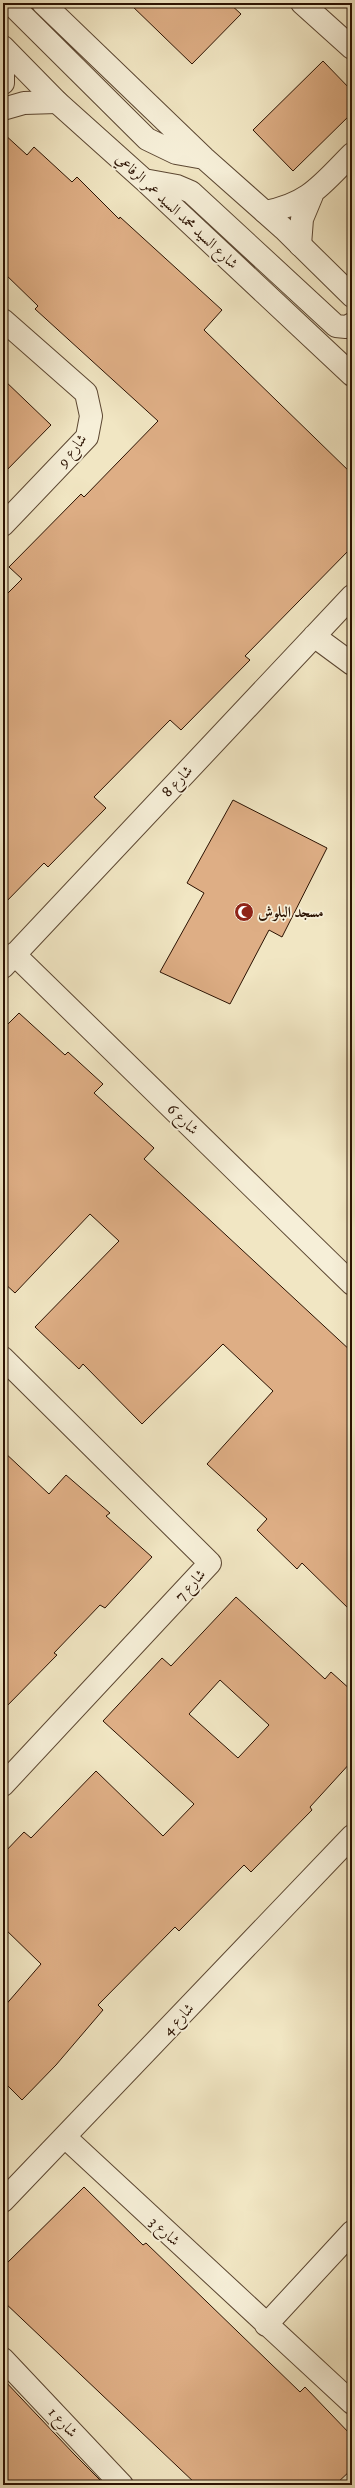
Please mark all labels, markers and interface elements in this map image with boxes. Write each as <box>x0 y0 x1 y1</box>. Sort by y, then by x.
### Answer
street label: شارع السيد محمد السيد عمر الرفاعي <box>109 150 242 275</box>
street label: شارع 9 <box>53 430 94 473</box>
street label: شارع 8 <box>158 761 199 803</box>
mosque icon: مسجد البلوش <box>233 901 255 923</box>
place label: مسجد البلوش <box>258 903 324 922</box>
street label: شارع 6 <box>161 1100 203 1141</box>
street label: شارع 7 <box>171 1565 212 1607</box>
street label: شارع 4 <box>158 1999 201 2042</box>
street label: شارع 3 <box>143 2213 184 2252</box>
street label: شارع 1 <box>42 2403 81 2444</box>

